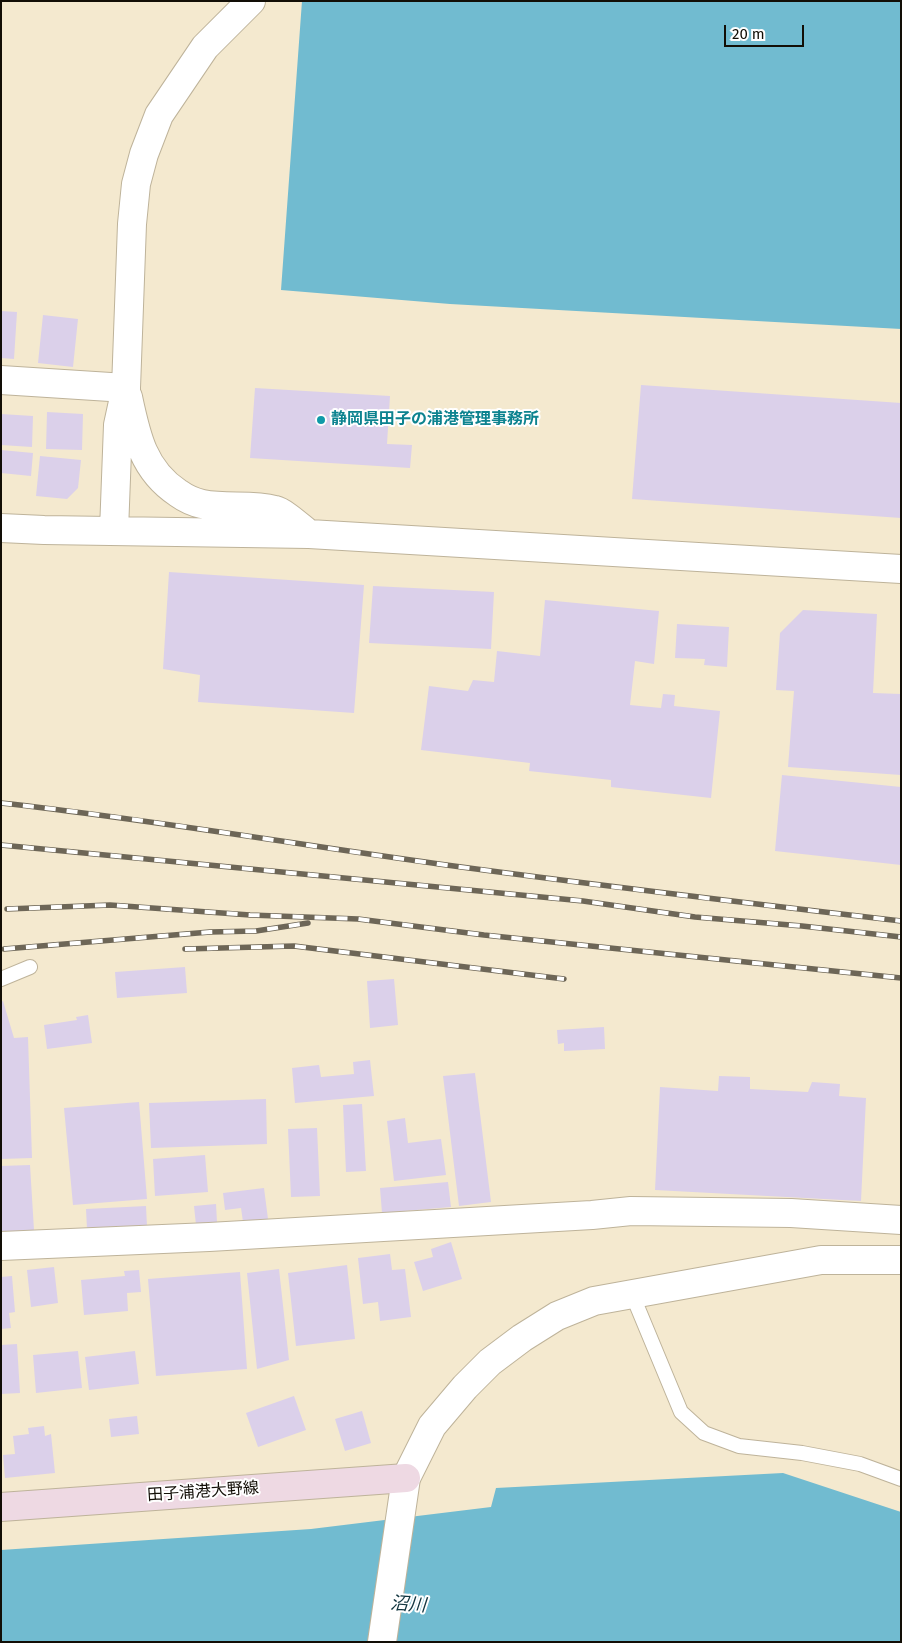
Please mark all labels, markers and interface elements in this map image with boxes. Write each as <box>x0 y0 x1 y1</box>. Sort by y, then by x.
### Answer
scale bar <box>727 15 807 47</box>
text: 20 m <box>732 25 765 43</box>
place label: 静岡県田子の浦港管理事務所 <box>331 410 539 430</box>
marker: 静岡県田子の浦港管理事務所 <box>315 414 327 426</box>
street label: 田子浦港大野線 <box>146 1479 260 1505</box>
water label: 沼川 <box>389 1593 427 1617</box>

